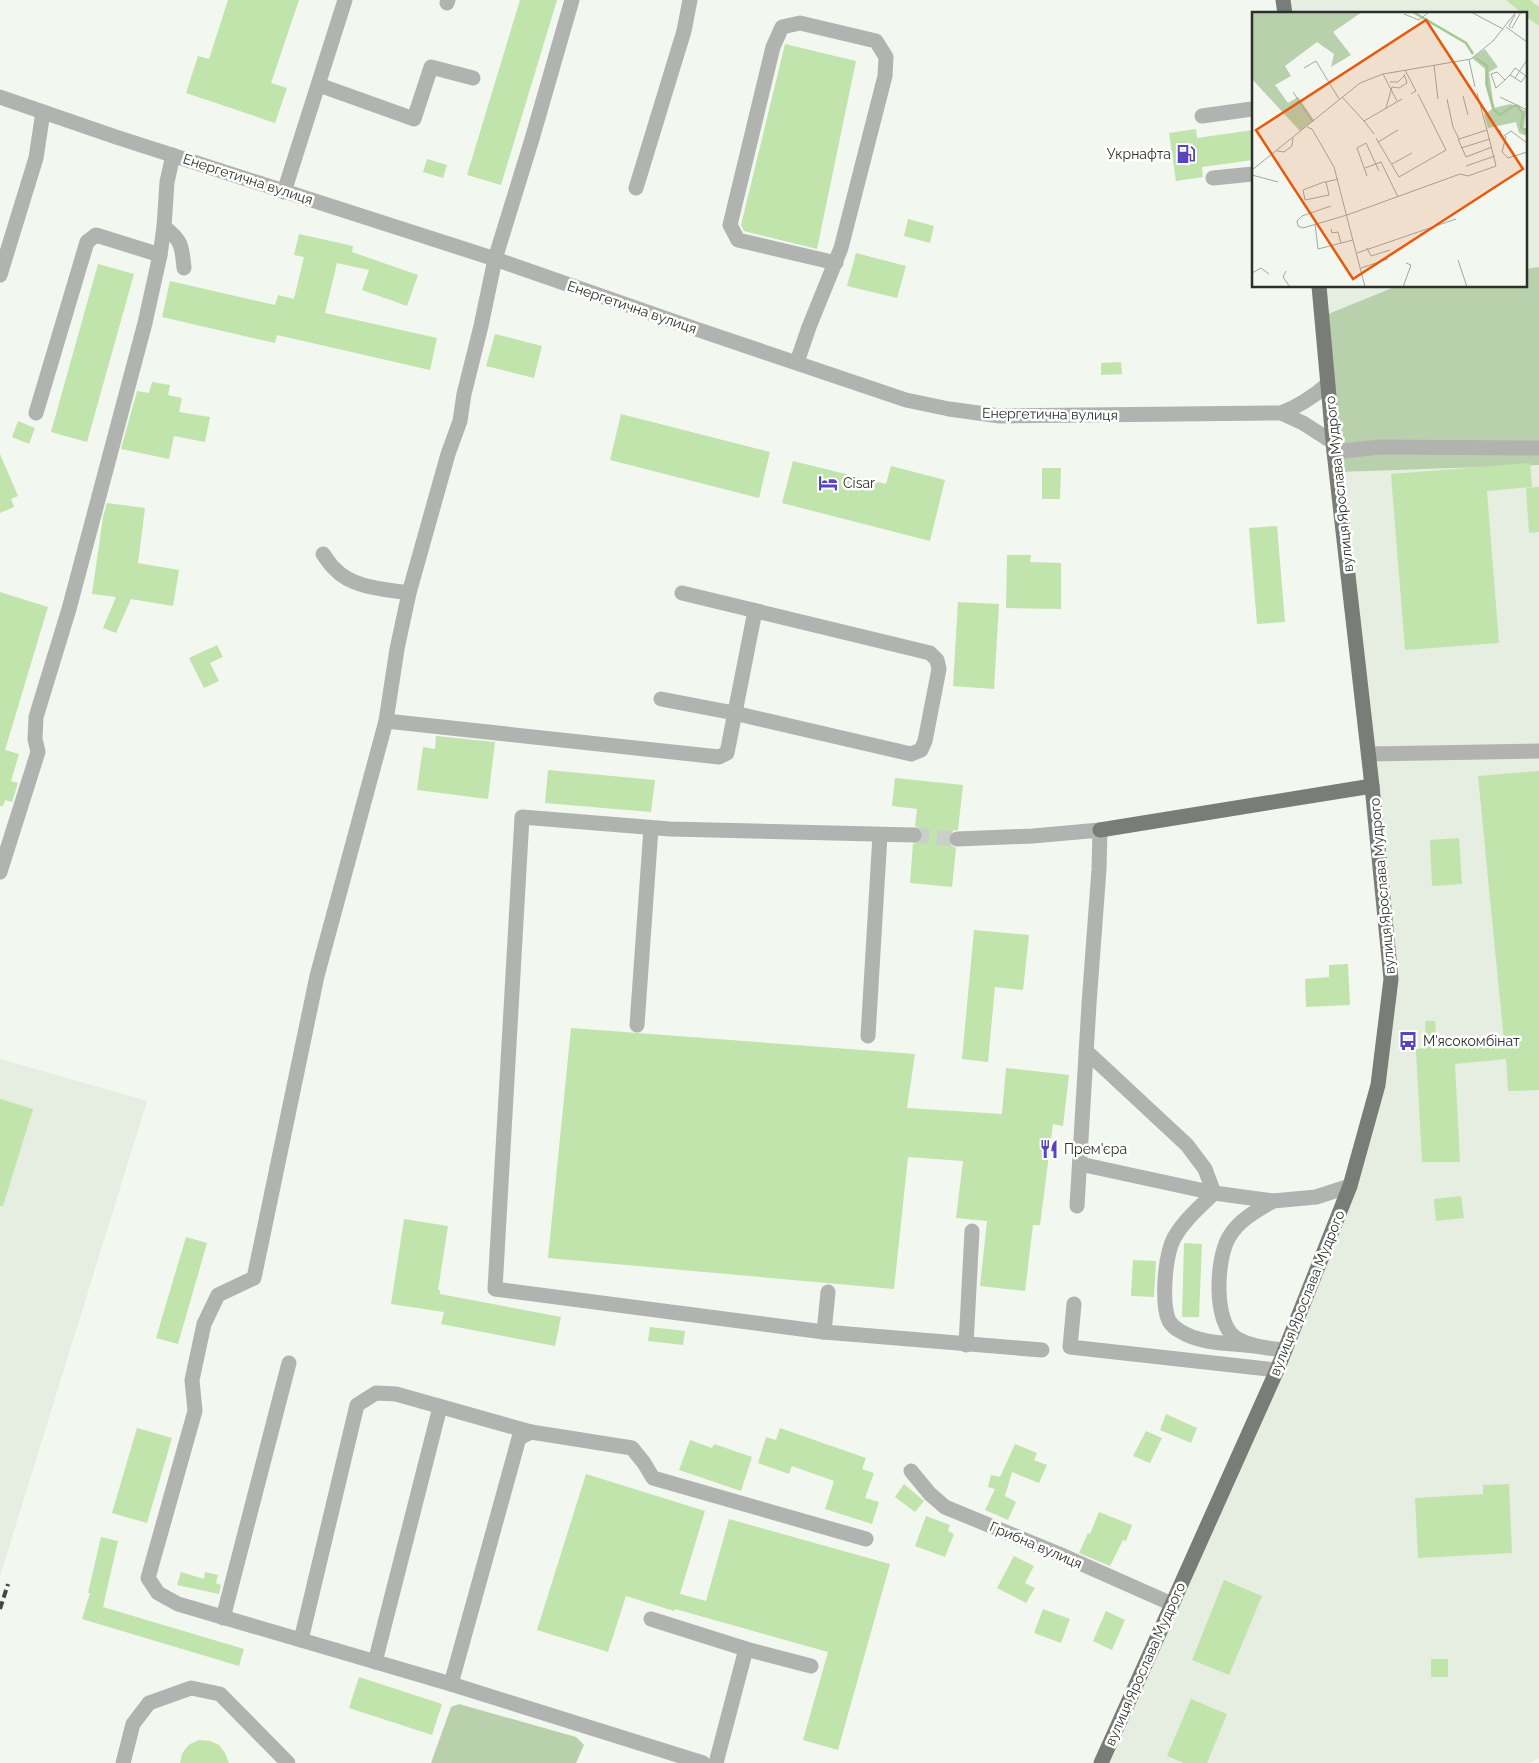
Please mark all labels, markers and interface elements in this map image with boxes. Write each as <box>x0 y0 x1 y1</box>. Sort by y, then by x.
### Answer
inset map <box>1252 12 1526 288</box>
fuel station icon: Укрнафта <box>1175 143 1197 165</box>
place label: Укрнафта <box>1107 146 1171 162</box>
street label: Енергетична вулиця <box>181 150 315 208</box>
street label: Енергетична вулиця <box>565 277 699 337</box>
street label: вулиця Ярослава Мудрого <box>1322 395 1356 573</box>
street label: Енергетична вулиця <box>982 405 1118 423</box>
hotel icon: Cisar <box>817 472 839 494</box>
place label: Cisar <box>843 475 875 491</box>
street label: вулиця Ярослава Мудрого <box>1366 797 1398 975</box>
bus stop icon: М'ясокомбінат <box>1397 1030 1419 1052</box>
place label: М'ясокомбінат <box>1423 1033 1520 1049</box>
restaurant icon: Прем'єра <box>1038 1138 1060 1160</box>
place label: Прем'єра <box>1064 1141 1127 1157</box>
street label: вулиця Ярослава Мудрого <box>1266 1208 1348 1378</box>
street label: Грибна вулиця <box>987 1518 1085 1572</box>
street label: вулиця Ярослава Мудрого <box>1102 1580 1188 1748</box>

